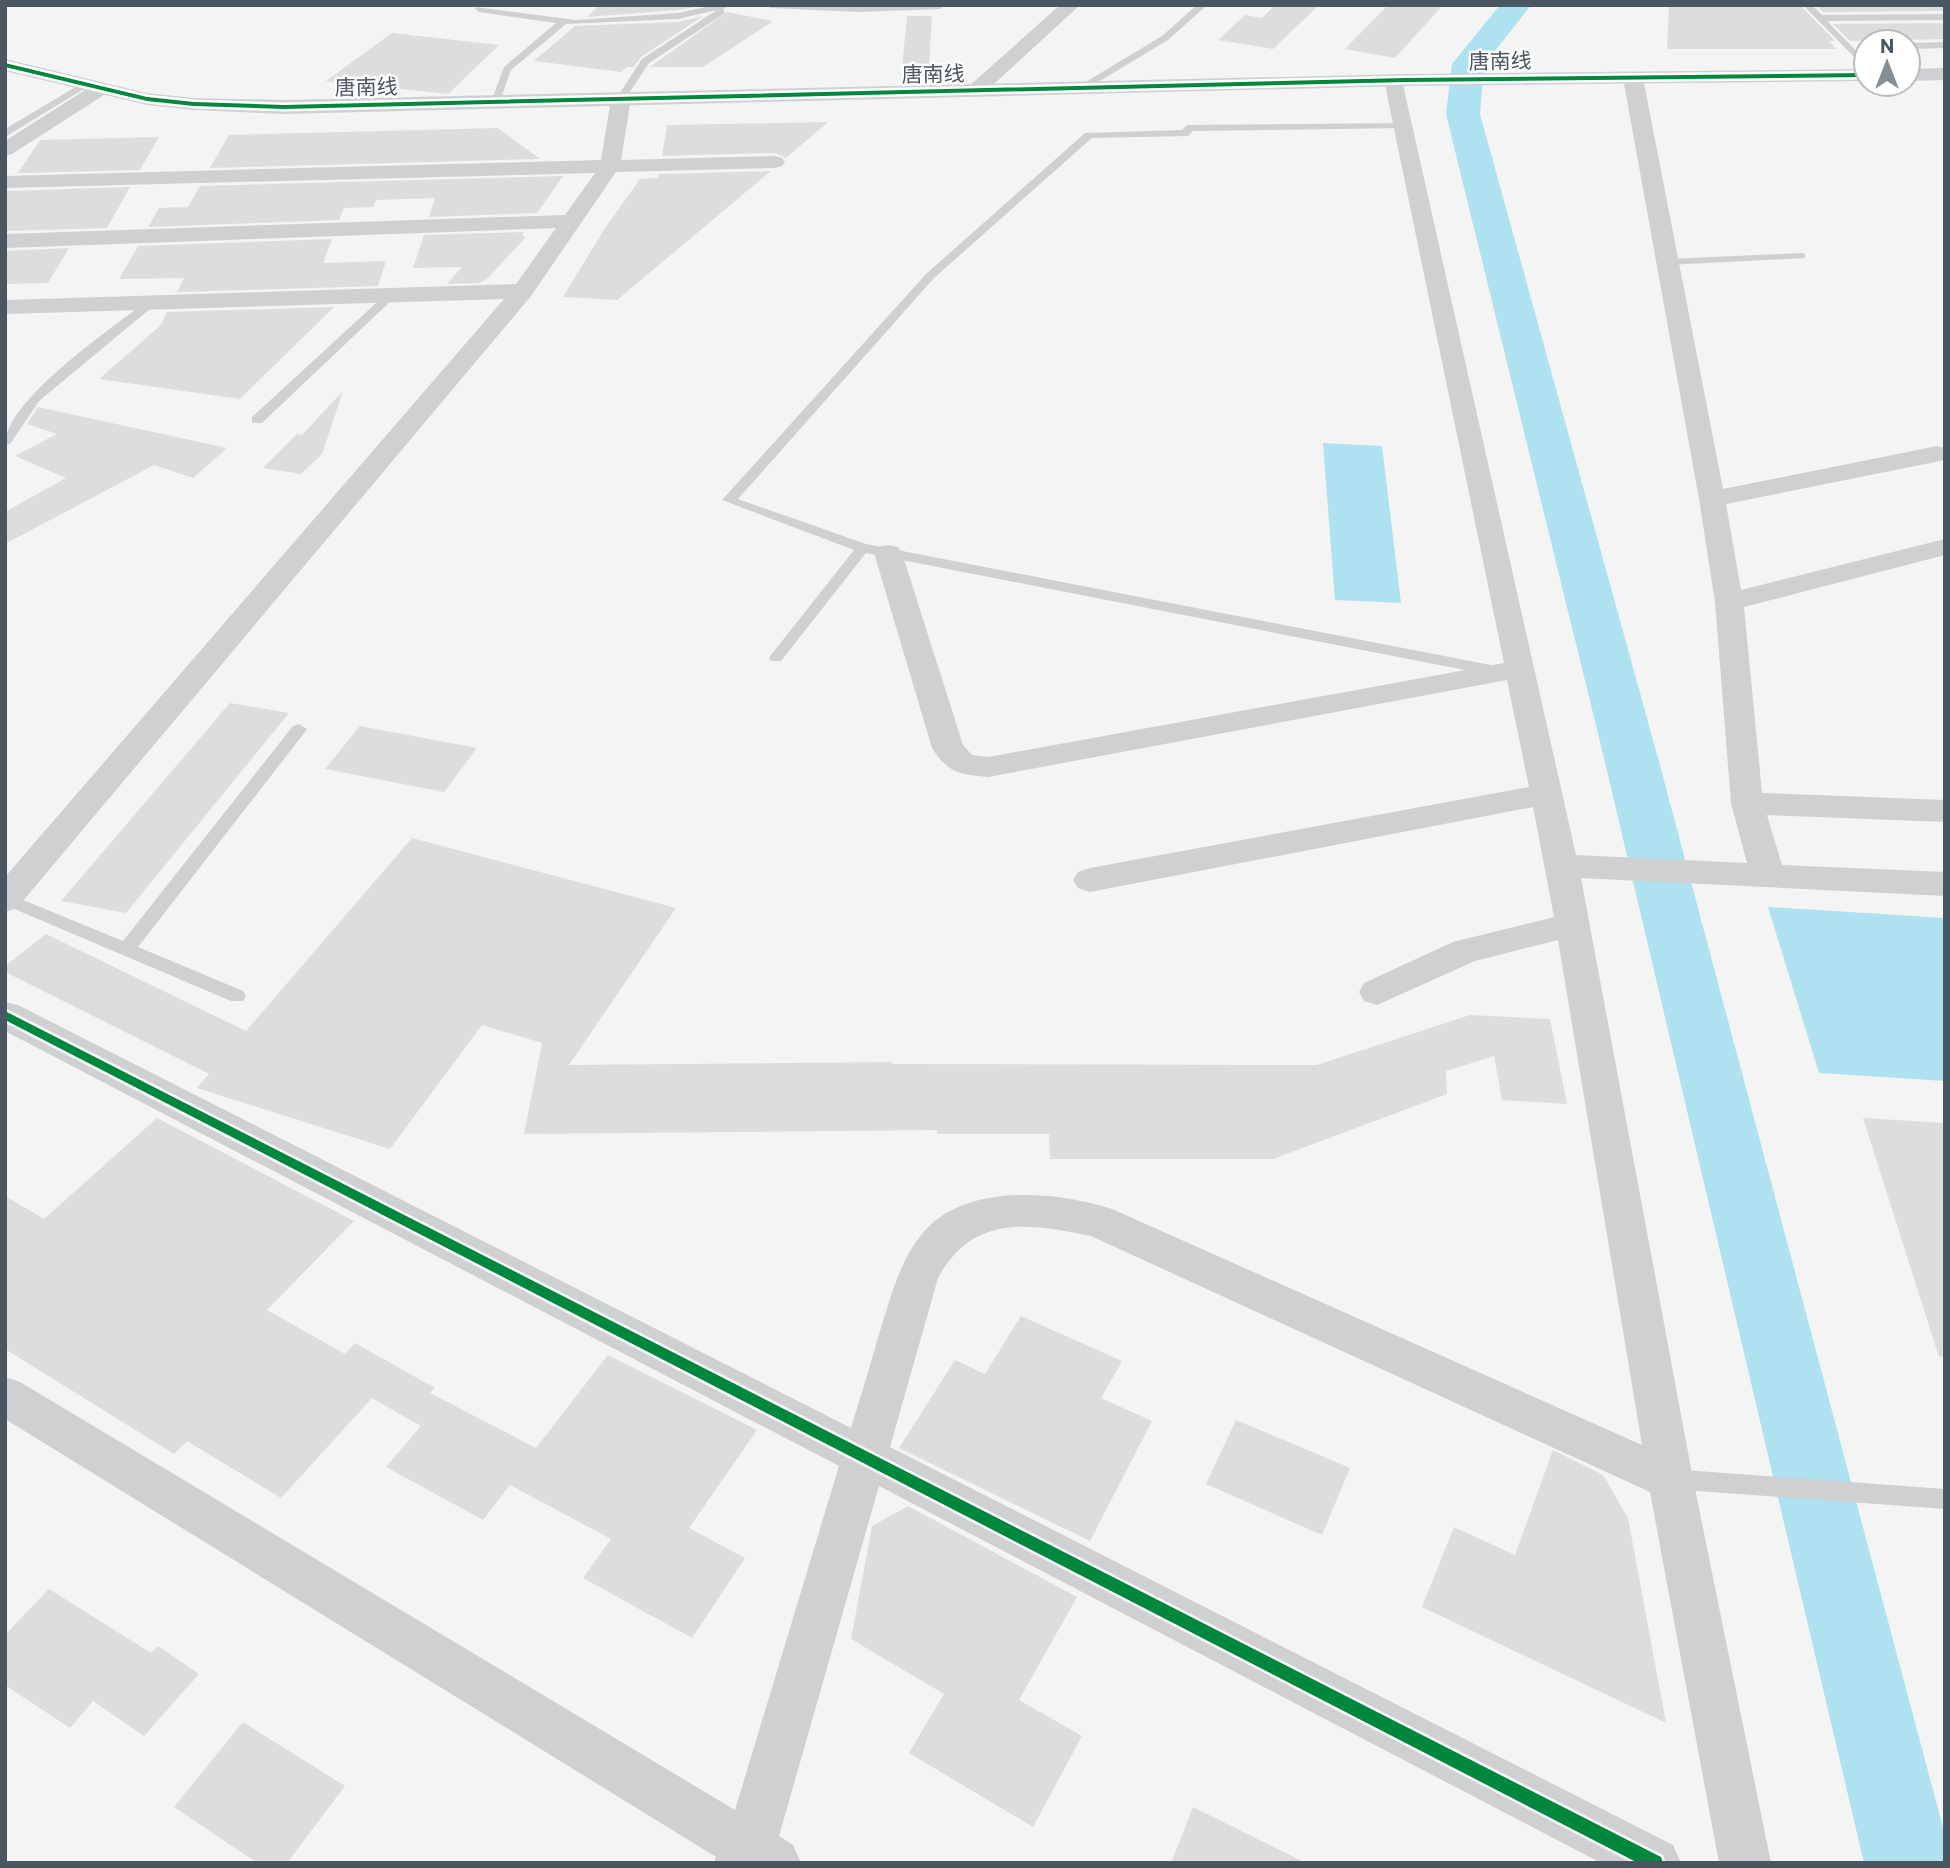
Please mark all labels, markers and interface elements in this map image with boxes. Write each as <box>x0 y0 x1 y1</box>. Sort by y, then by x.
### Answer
north arrow <box>1852 28 1922 98</box>
text: N <box>1880 34 1894 57</box>
street label: 唐南线 <box>1468 47 1532 73</box>
street label: 唐南线 <box>901 60 965 86</box>
street label: 唐南线 <box>334 73 398 99</box>

